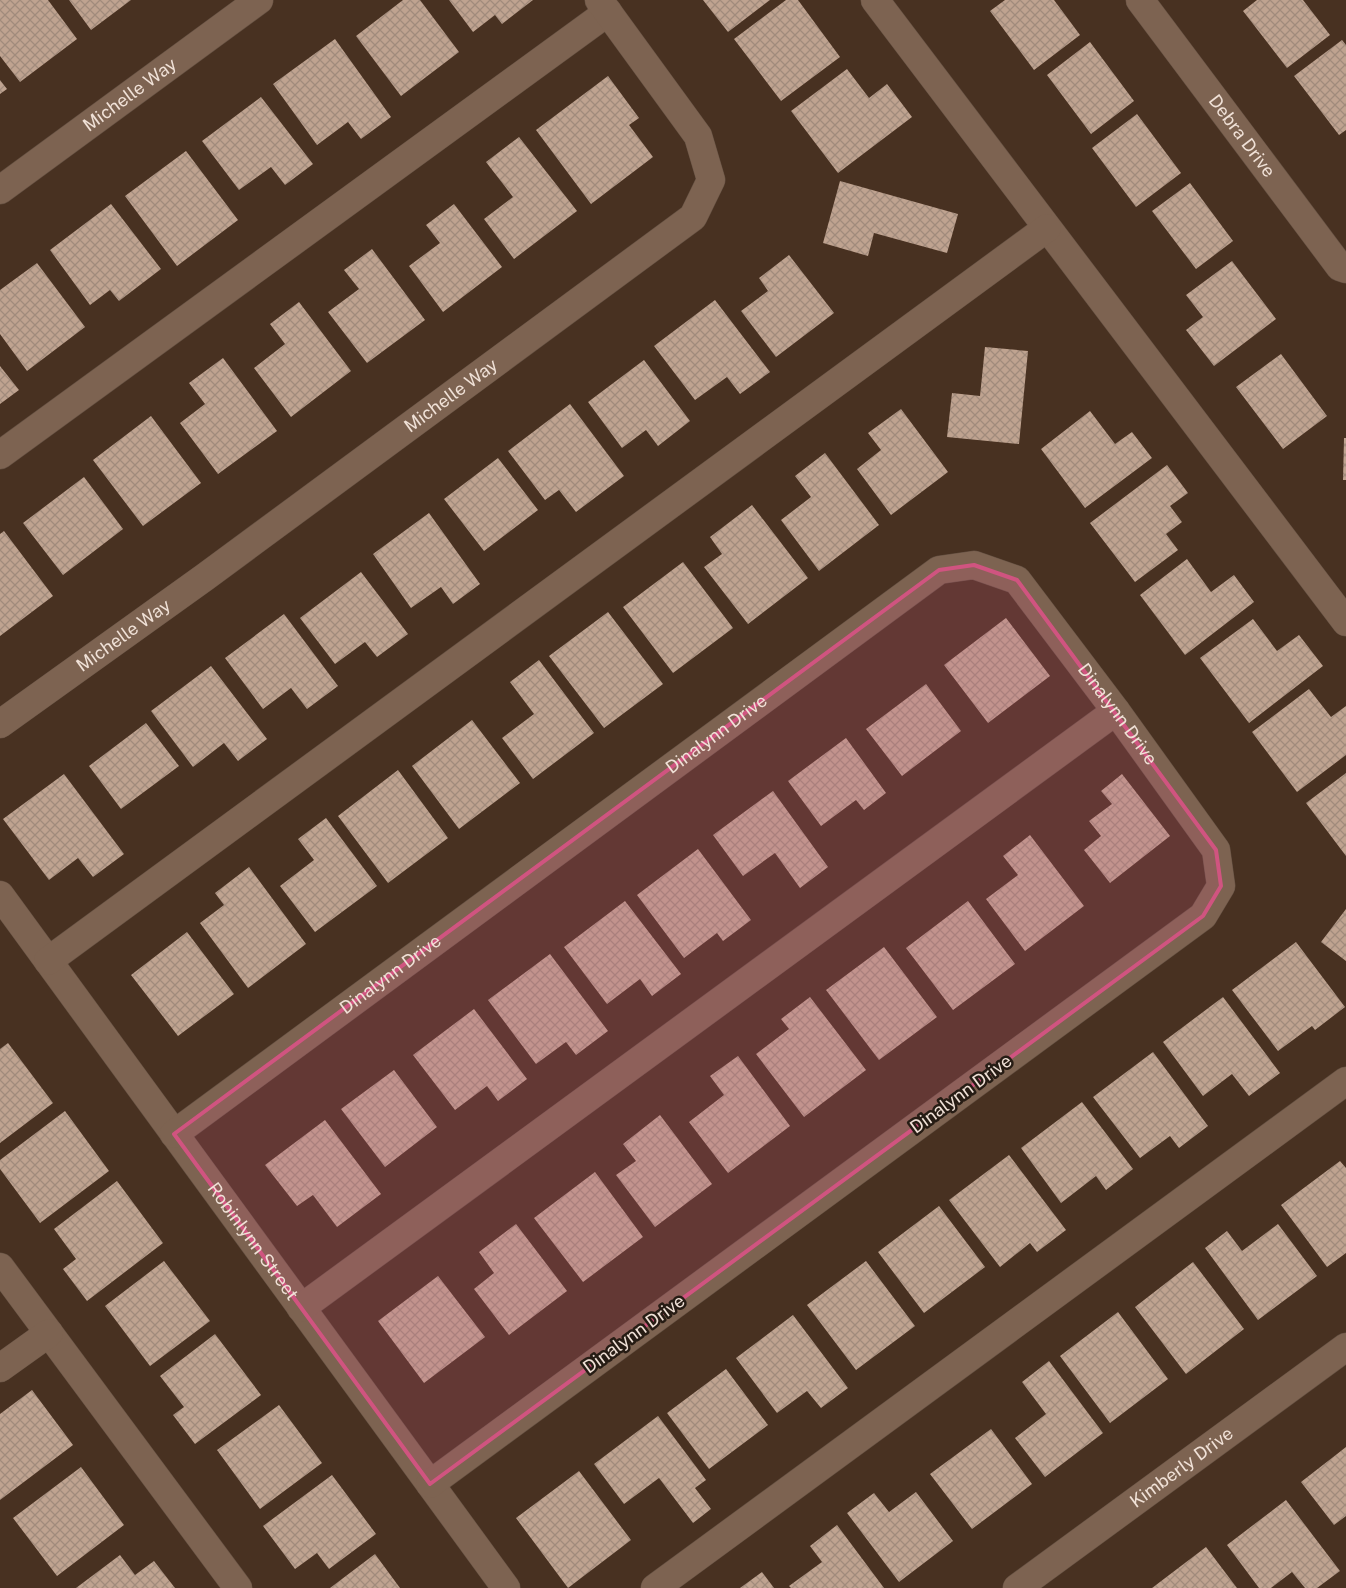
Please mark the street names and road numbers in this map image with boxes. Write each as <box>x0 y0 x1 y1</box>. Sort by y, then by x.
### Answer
street label: Michelle Way <box>79 53 181 136</box>
street label: Debra Drive <box>1205 90 1280 181</box>
street label: Michelle Way <box>400 354 502 436</box>
street label: Michelle Way <box>72 594 175 676</box>
street label: Dinalynn Drive <box>1074 659 1162 769</box>
street label: Dinalynn Drive <box>662 689 771 778</box>
street label: Dinalynn Drive <box>336 930 445 1018</box>
street label: Dinalynn Drive <box>906 1050 1016 1137</box>
street label: Robinlynn Street <box>204 1178 303 1304</box>
street label: Dinalynn Drive <box>579 1290 689 1377</box>
street label: Kimberly Drive <box>1126 1422 1237 1512</box>

